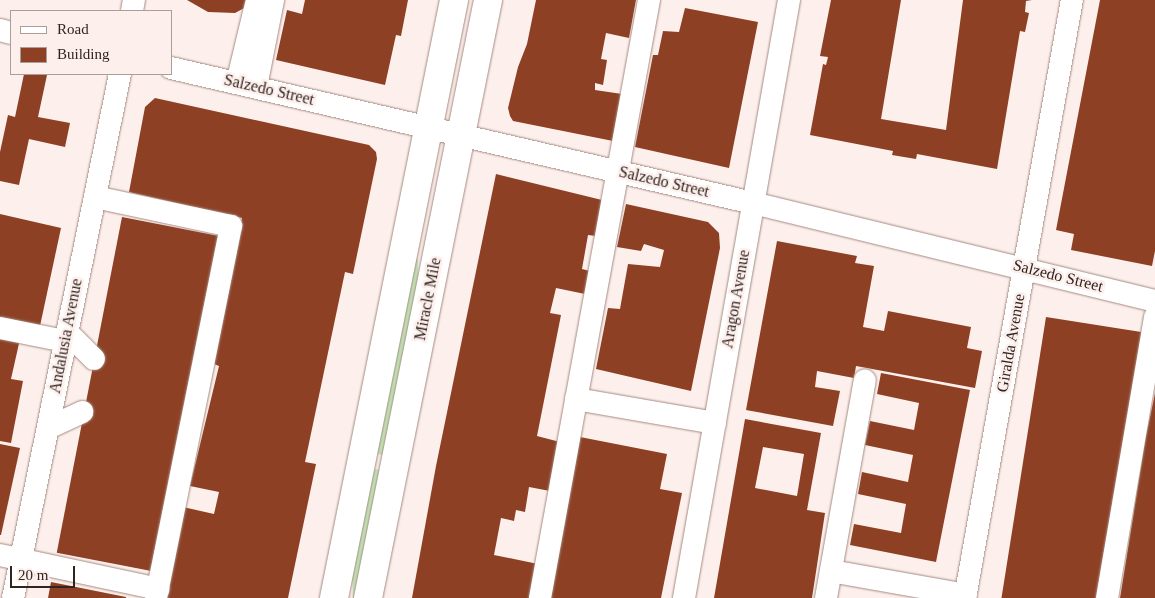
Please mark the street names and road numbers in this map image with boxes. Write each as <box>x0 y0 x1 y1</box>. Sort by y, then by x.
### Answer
street label: Salzedo Street <box>222 70 316 110</box>
street label: Salzedo Street <box>617 162 711 202</box>
street label: Aragon Avenue <box>718 248 754 350</box>
street label: Miracle Mile <box>411 256 445 342</box>
street label: Salzedo Street <box>1011 256 1105 296</box>
street label: Andalusia Avenue <box>45 277 87 395</box>
street label: Giralda Avenue <box>993 292 1029 394</box>

